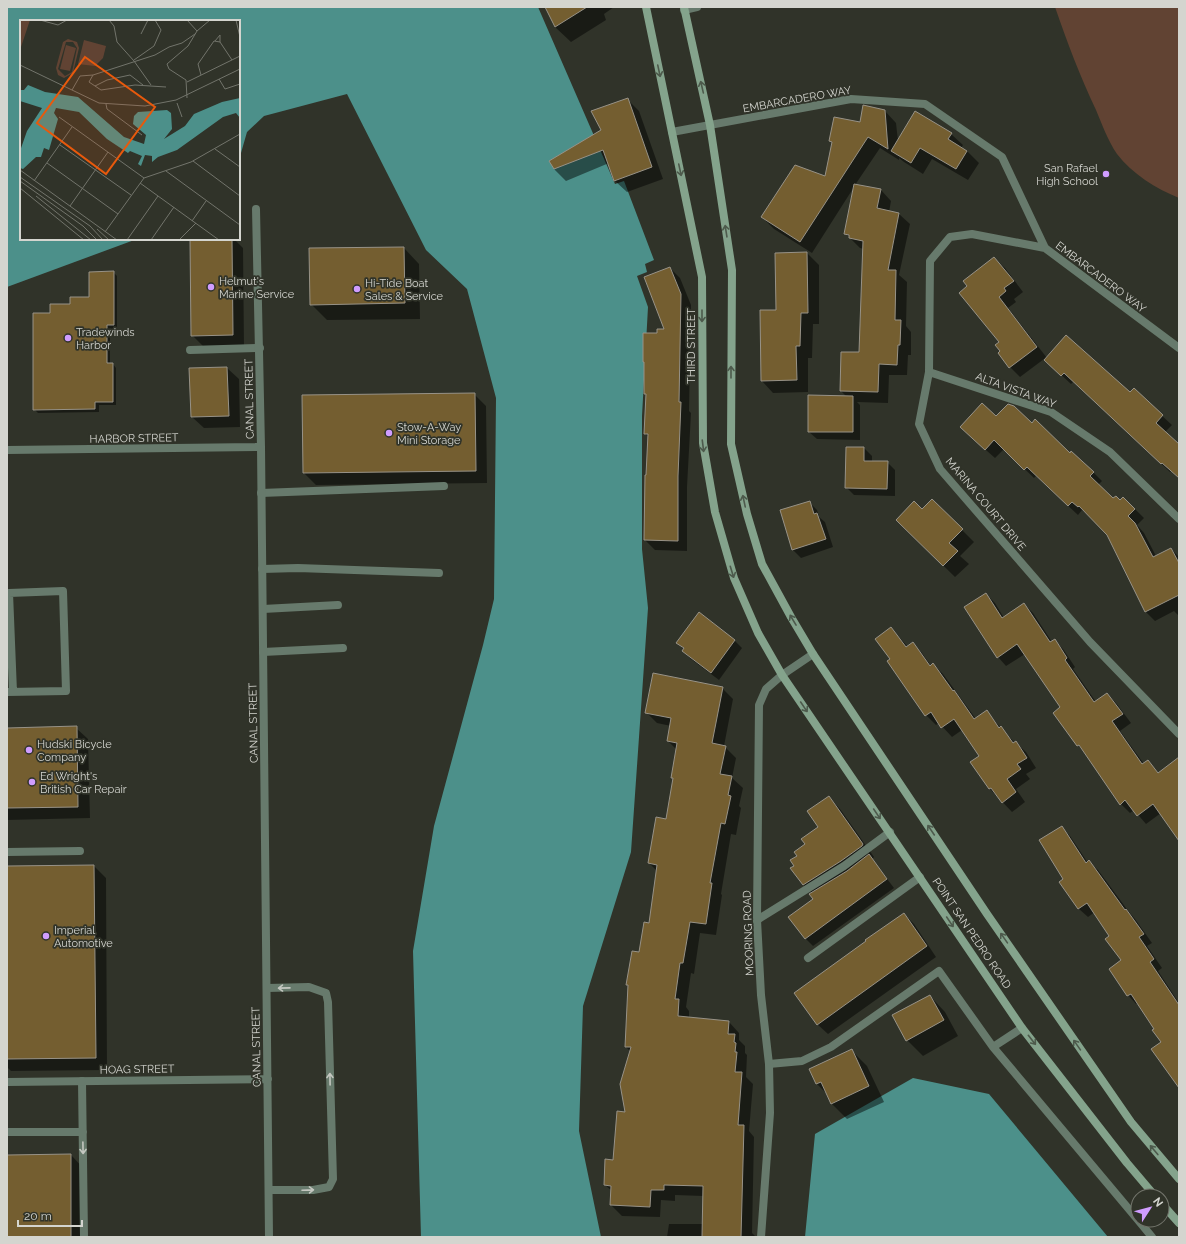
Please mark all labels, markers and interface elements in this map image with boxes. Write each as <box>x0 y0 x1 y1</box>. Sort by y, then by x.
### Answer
inset map <box>20 20 240 240</box>
one-way arrow <box>656 64 664 77</box>
one-way arrow <box>697 80 705 93</box>
street label: EMBARCADERO WAY <box>742 84 852 115</box>
place label: San Rafael High School <box>1036 162 1098 188</box>
one-way arrow <box>676 163 684 176</box>
marker: San Rafael High School <box>1101 169 1111 179</box>
one-way arrow <box>722 225 730 238</box>
street label: EMBARCADERO WAY <box>1053 239 1149 316</box>
place label: Helmut's Marine Service <box>219 275 295 301</box>
place label: Hi-Tide Boat Sales & Service <box>365 277 444 303</box>
marker: Helmut's Marine Service <box>206 282 216 292</box>
marker: Hi-Tide Boat Sales & Service <box>352 284 362 294</box>
street label: THIRD STREET <box>685 308 698 384</box>
one-way arrow <box>698 309 706 322</box>
place label: Tradewinds Harbor <box>76 326 135 352</box>
marker: Tradewinds Harbor <box>63 333 73 343</box>
street label: CANAL STREET <box>242 358 257 439</box>
one-way arrow <box>727 366 735 379</box>
street label: ALTA VISTA WAY <box>974 370 1058 411</box>
place label: Stow-A-Way Mini Storage <box>397 421 461 447</box>
marker: Stow-A-Way Mini Storage <box>384 428 394 438</box>
street label: HARBOR STREET <box>89 431 179 446</box>
one-way arrow <box>700 439 707 452</box>
street label: MARINA COURT DRIVE <box>943 455 1029 554</box>
one-way arrow <box>739 495 747 508</box>
one-way arrow <box>729 566 736 579</box>
one-way arrow <box>789 615 797 626</box>
street label: CANAL STREET <box>246 682 261 763</box>
one-way arrow <box>800 701 808 712</box>
place label: Hudski Bicycle Company <box>37 738 112 764</box>
marker: Hudski Bicycle Company <box>24 745 34 755</box>
place label: Ed Wright's British Car Repair <box>40 770 127 796</box>
marker: Ed Wright's British Car Repair <box>27 777 37 787</box>
one-way arrow <box>873 808 881 819</box>
one-way arrow <box>927 825 935 836</box>
street label: POINT SAN PEDRO ROAD <box>930 875 1014 991</box>
street label: MOORING ROAD <box>741 890 756 976</box>
one-way arrow <box>946 916 955 927</box>
place label: Imperial Automotive <box>54 924 113 950</box>
marker: Imperial Automotive <box>41 931 51 941</box>
one-way arrow <box>1000 932 1008 943</box>
one-way arrow <box>278 984 291 992</box>
street label: CANAL STREET <box>249 1006 264 1087</box>
one-way arrow <box>1028 1035 1036 1046</box>
one-way arrow <box>1073 1039 1082 1050</box>
street label: HOAG STREET <box>100 1062 175 1077</box>
one-way arrow <box>326 1073 334 1086</box>
one-way arrow <box>79 1141 87 1154</box>
one-way arrow <box>1149 1144 1158 1155</box>
one-way arrow <box>301 1186 314 1194</box>
north arrow <box>1130 1188 1170 1228</box>
text: N <box>1150 1195 1165 1210</box>
scale bar <box>18 1202 82 1228</box>
text: 20 m <box>24 1209 52 1223</box>

